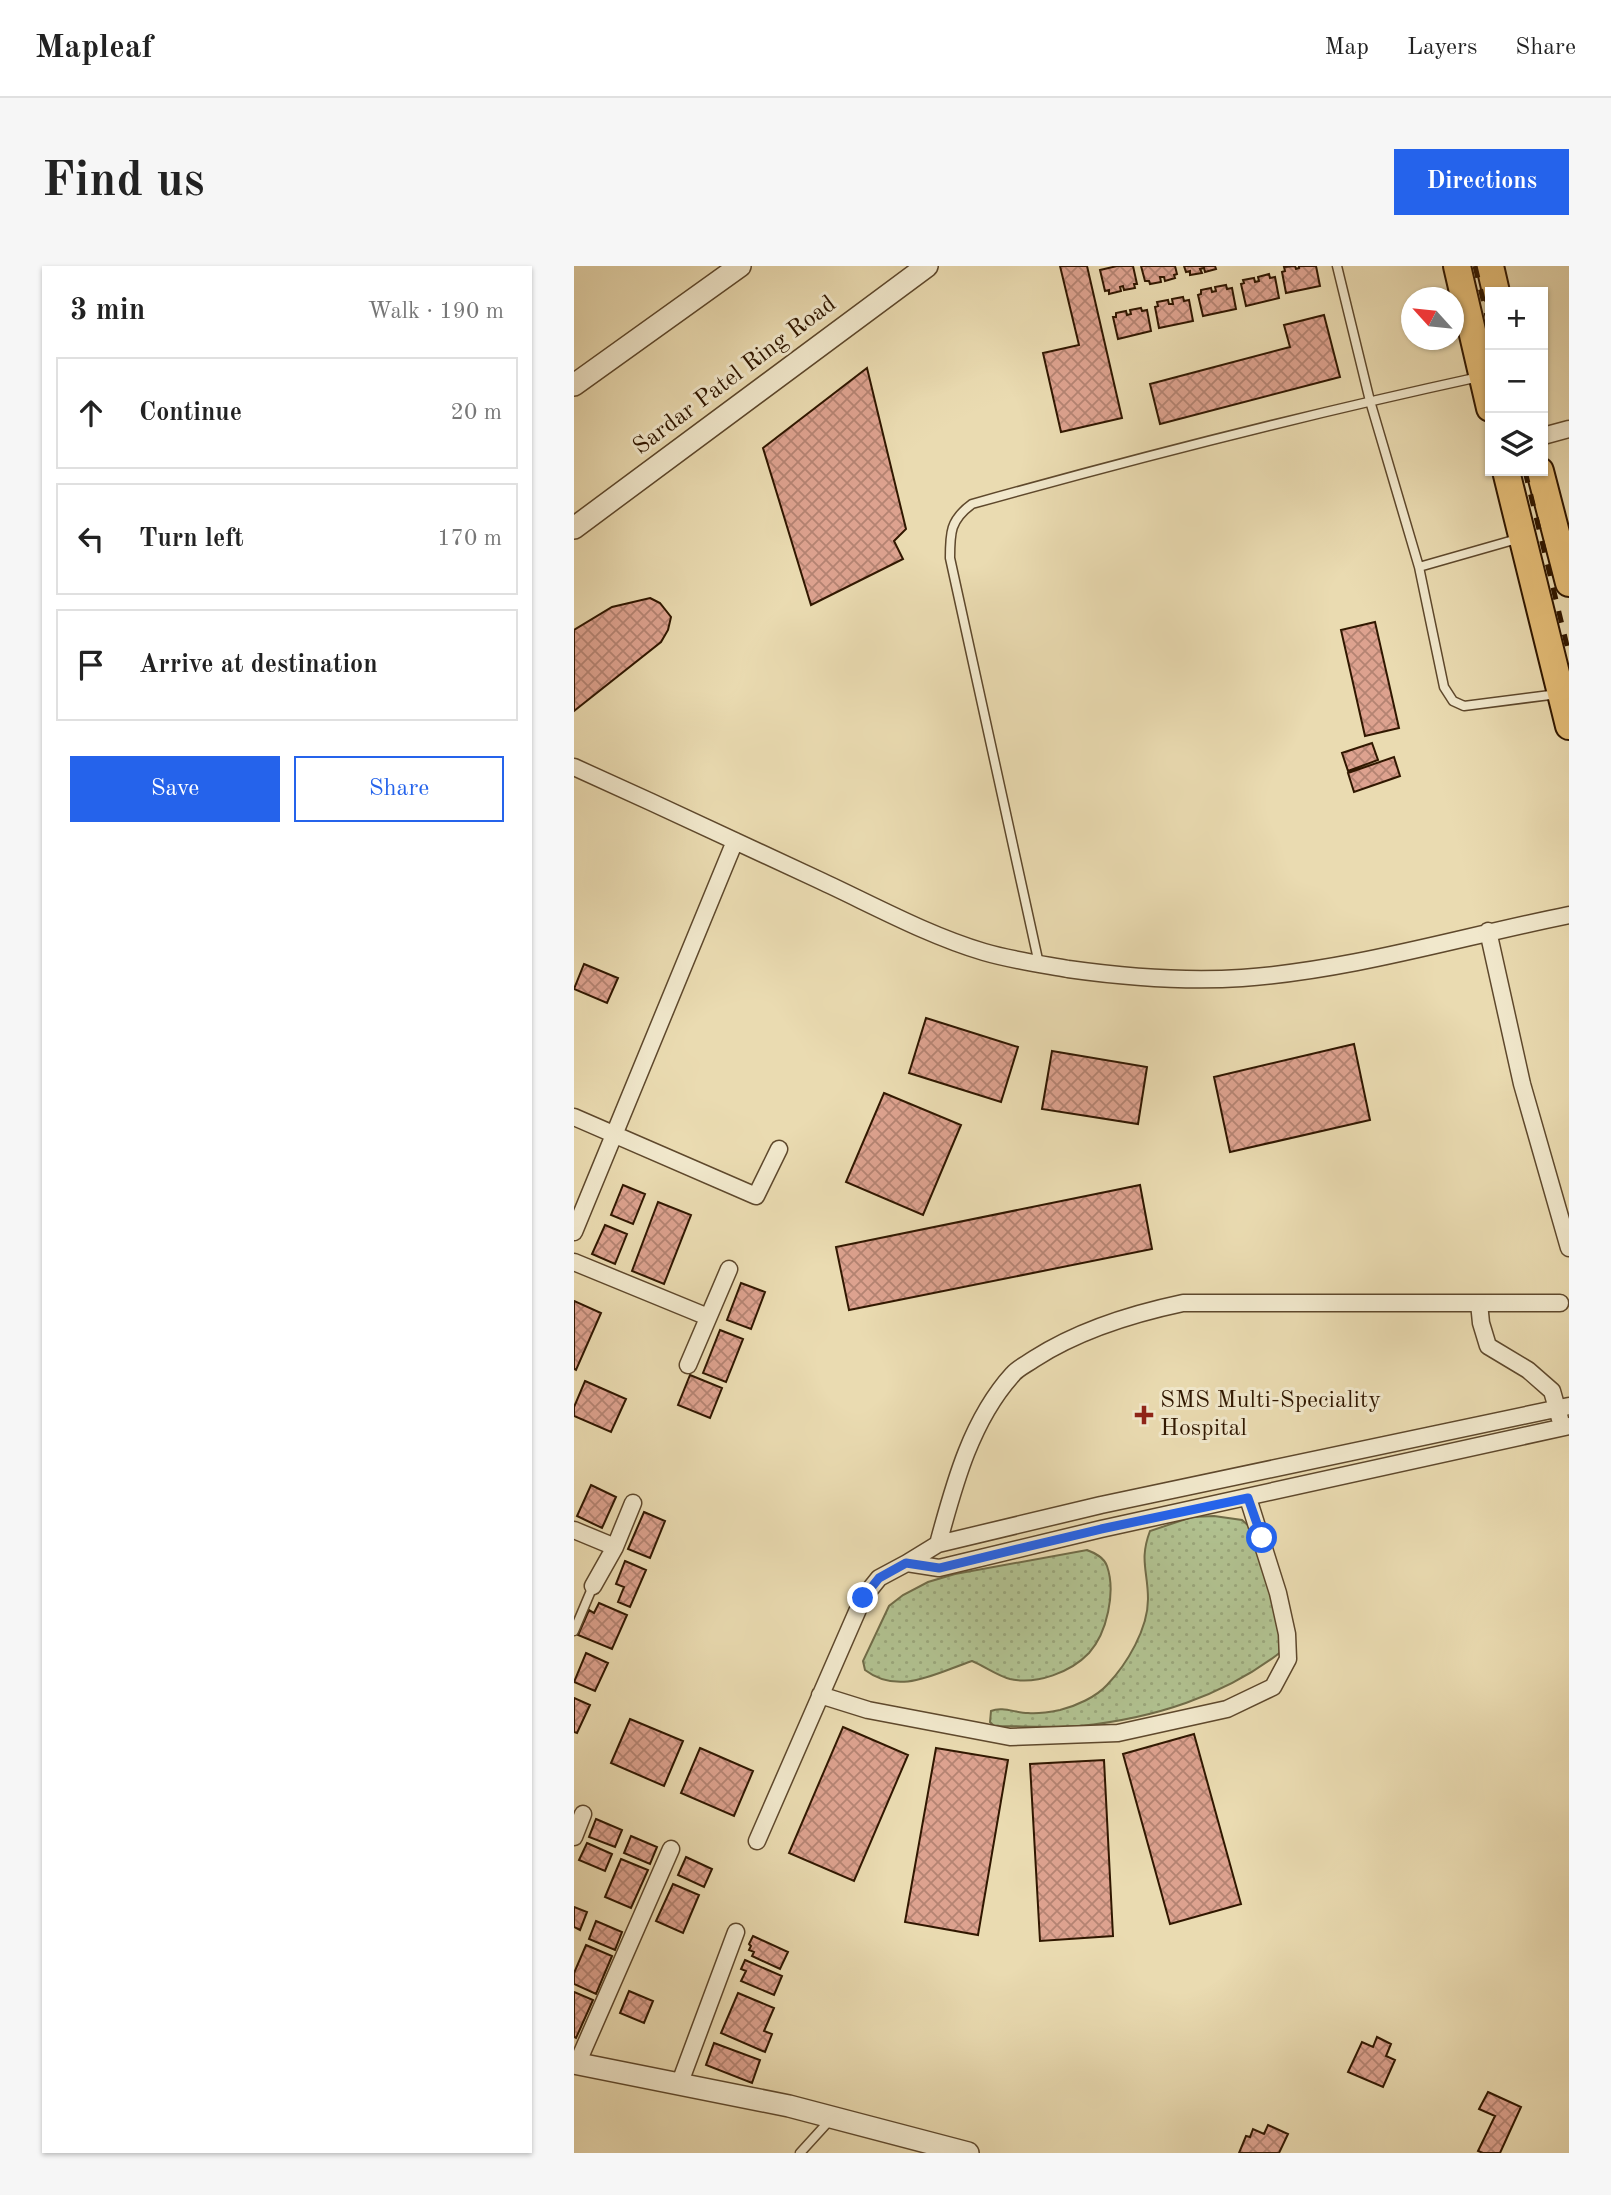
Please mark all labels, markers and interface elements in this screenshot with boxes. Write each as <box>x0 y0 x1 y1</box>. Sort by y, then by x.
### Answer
text: Mapleaf <box>35 32 153 65</box>
text: Map <box>1325 36 1369 60</box>
text: Layers <box>1407 36 1477 60</box>
text: Share <box>1515 36 1576 60</box>
button: Directions <box>1394 149 1569 215</box>
text: Find us <box>42 158 205 207</box>
north arrow <box>1401 287 1464 350</box>
map controls <box>1485 287 1548 476</box>
button: + <box>1485 287 1548 350</box>
street label: Sardar Patel Ring Road <box>629 292 841 460</box>
text: 3 min <box>70 296 145 326</box>
text: Walk · 190 m <box>368 300 504 323</box>
button: − <box>1485 350 1548 413</box>
icon: ahead <box>72 394 110 432</box>
text: Continue <box>139 400 242 426</box>
text: 20 m <box>451 401 502 424</box>
button: layers <box>1485 413 1548 476</box>
icon: left <box>72 520 110 558</box>
text: Turn left <box>139 526 244 552</box>
text: 170 m <box>437 527 502 550</box>
icon: arrive <box>72 646 110 684</box>
text: Arrive at destination <box>139 652 378 678</box>
button: Save <box>70 756 280 822</box>
button: Share <box>294 756 504 822</box>
place label: SMS Multi-Speciality Hospital <box>1160 1389 1381 1441</box>
marker: SMS Multi-Speciality Hospital <box>1134 1405 1154 1425</box>
route start <box>1246 1522 1277 1553</box>
route end <box>847 1582 878 1613</box>

